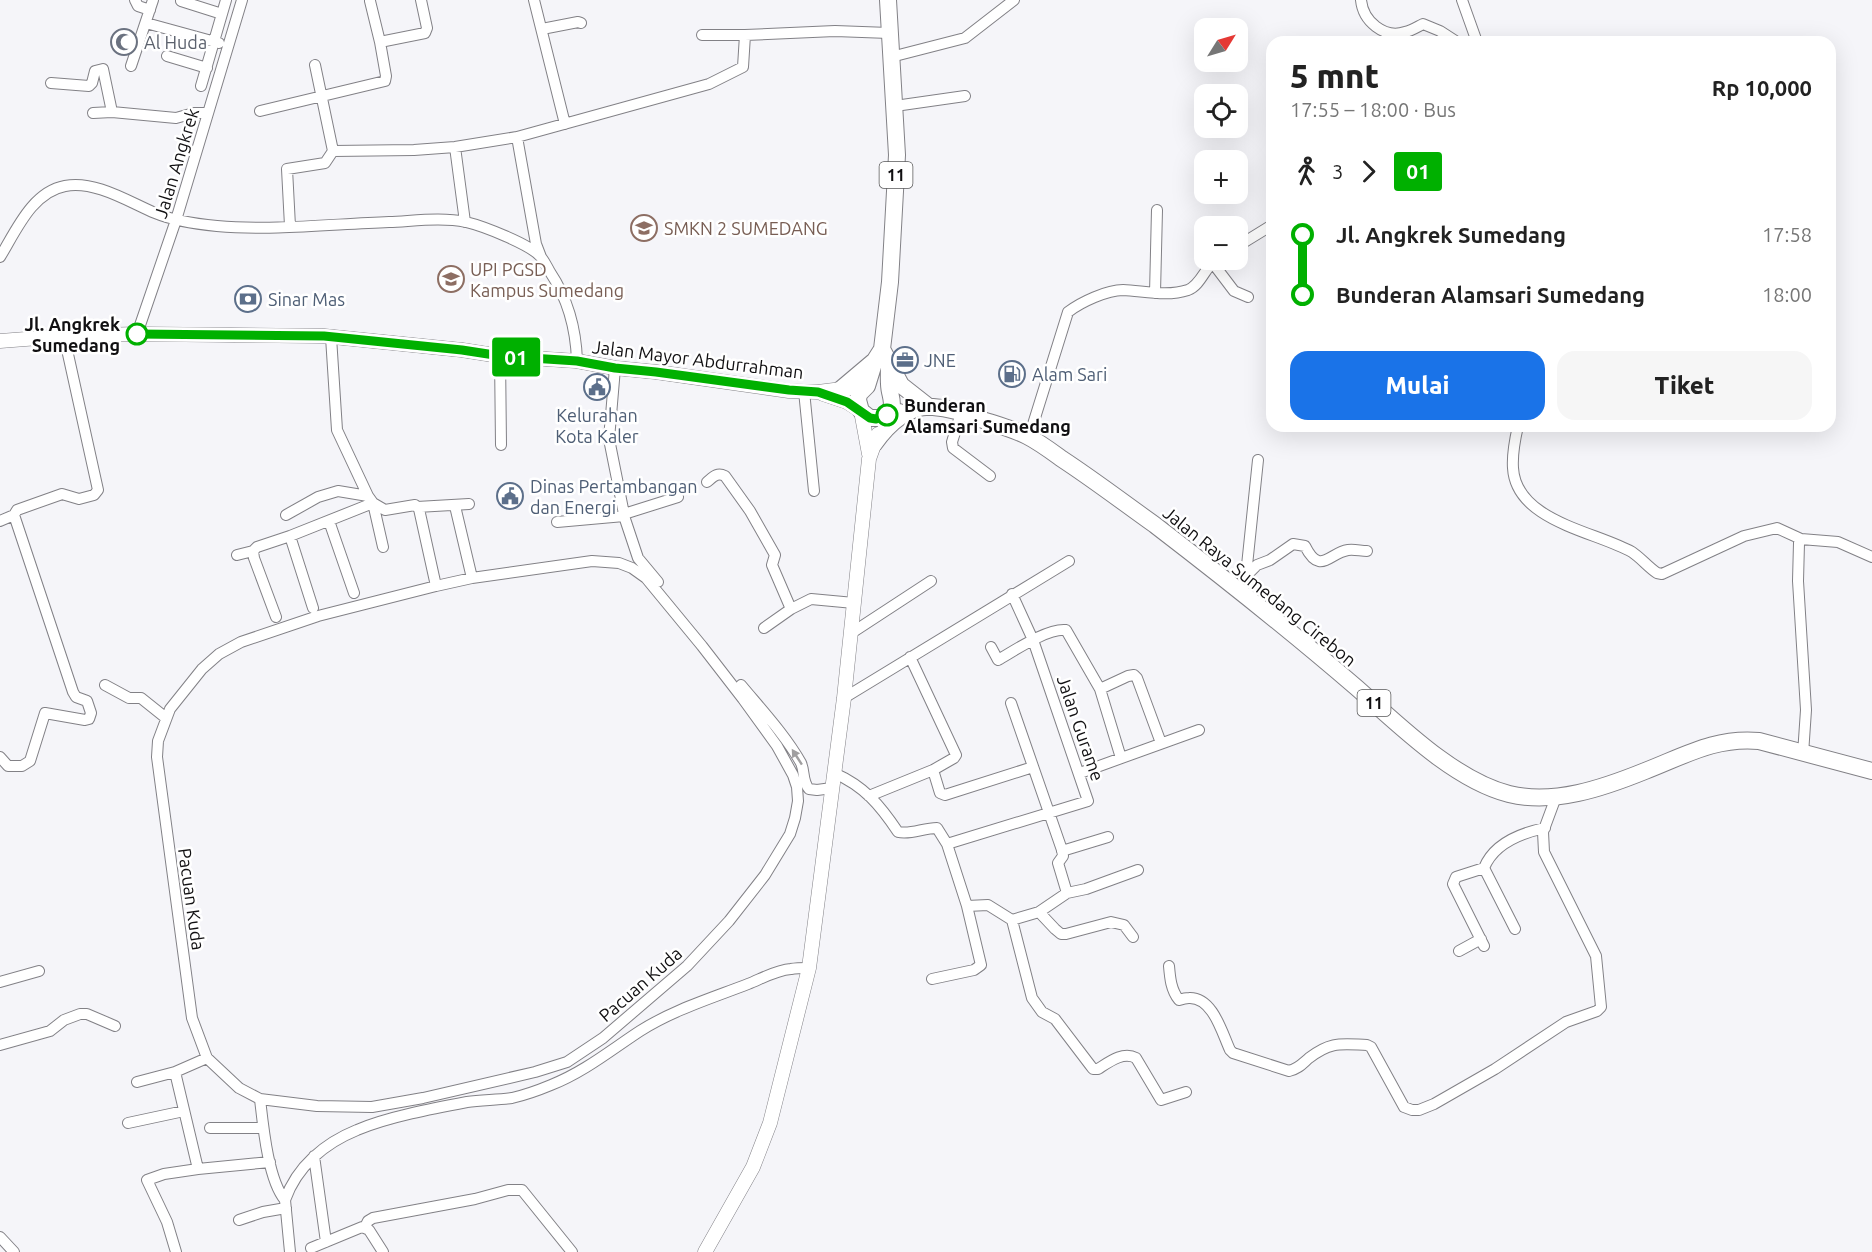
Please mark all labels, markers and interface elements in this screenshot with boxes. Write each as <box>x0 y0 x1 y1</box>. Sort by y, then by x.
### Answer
north arrow <box>1194 18 1248 72</box>
map controls <box>1194 18 1248 270</box>
mosque icon: Al Huda <box>109 27 139 57</box>
place label: Al Huda <box>144 32 207 52</box>
text: 5 mnt <box>1290 57 1379 94</box>
text: Rp 10,000 <box>1712 75 1812 100</box>
button: locate <box>1194 84 1248 138</box>
text: 17:55 – 18:00 · Bus <box>1290 98 1456 121</box>
street label: Jalan Angkrek <box>150 106 202 220</box>
button: + <box>1194 150 1248 204</box>
icon: walk <box>1290 155 1323 188</box>
icon: forward <box>1352 155 1385 188</box>
text: 01 <box>1406 159 1430 183</box>
text: 3 <box>1332 160 1343 183</box>
road number: 11 <box>880 162 912 188</box>
school or university icon: SMKN 2 SUMEDANG <box>629 213 659 243</box>
button: − <box>1194 216 1248 270</box>
place label: SMKN 2 SUMEDANG <box>664 218 828 238</box>
text: Jl. Angkrek Sumedang <box>1336 222 1566 247</box>
text: 17:58 <box>1762 223 1812 246</box>
place label: UPI PGSD Kampus Sumedang <box>470 259 624 300</box>
school or university icon: UPI PGSD Kampus Sumedang <box>436 264 466 294</box>
text: Bunderan Alamsari Sumedang <box>1336 282 1645 307</box>
text: 18:00 <box>1762 283 1812 306</box>
bank icon: Sinar Mas <box>233 284 263 314</box>
place label: Sinar Mas <box>268 289 345 309</box>
place label: Jl. Angkrek Sumedang <box>25 314 120 355</box>
marker: Jl. Angkrek Sumedang <box>126 323 148 345</box>
street label: Jalan Mayor Abdurrahman <box>591 336 805 382</box>
line badge: 01 <box>489 338 543 376</box>
text: 01 <box>504 345 528 369</box>
office icon: JNE <box>890 345 920 375</box>
place label: JNE <box>924 350 956 370</box>
button: Mulai <box>1290 351 1545 420</box>
button: Tiket <box>1557 351 1812 420</box>
fuel station icon: Alam Sari <box>997 359 1027 389</box>
place label: Alam Sari <box>1032 364 1107 384</box>
public building icon: Kelurahan Kota Kaler <box>582 372 612 402</box>
place label: Bunderan Alamsari Sumedang <box>904 395 1071 436</box>
marker: Bunderan Alamsari Sumedang <box>876 404 898 426</box>
place label: Kelurahan Kota Kaler <box>555 405 639 446</box>
place label: Dinas Pertambangan dan Energi <box>530 476 697 517</box>
public building icon: Dinas Pertambangan dan Energi <box>495 481 525 511</box>
street label: Jalan Raya Sumedang Cirebon <box>1160 502 1360 670</box>
street label: Jalan Gurame <box>1054 673 1108 783</box>
road number: 11 <box>1358 690 1390 716</box>
one-way arrow <box>791 749 802 766</box>
street label: Pacuan Kuda <box>175 847 209 951</box>
street label: Pacuan Kuda <box>595 943 685 1025</box>

